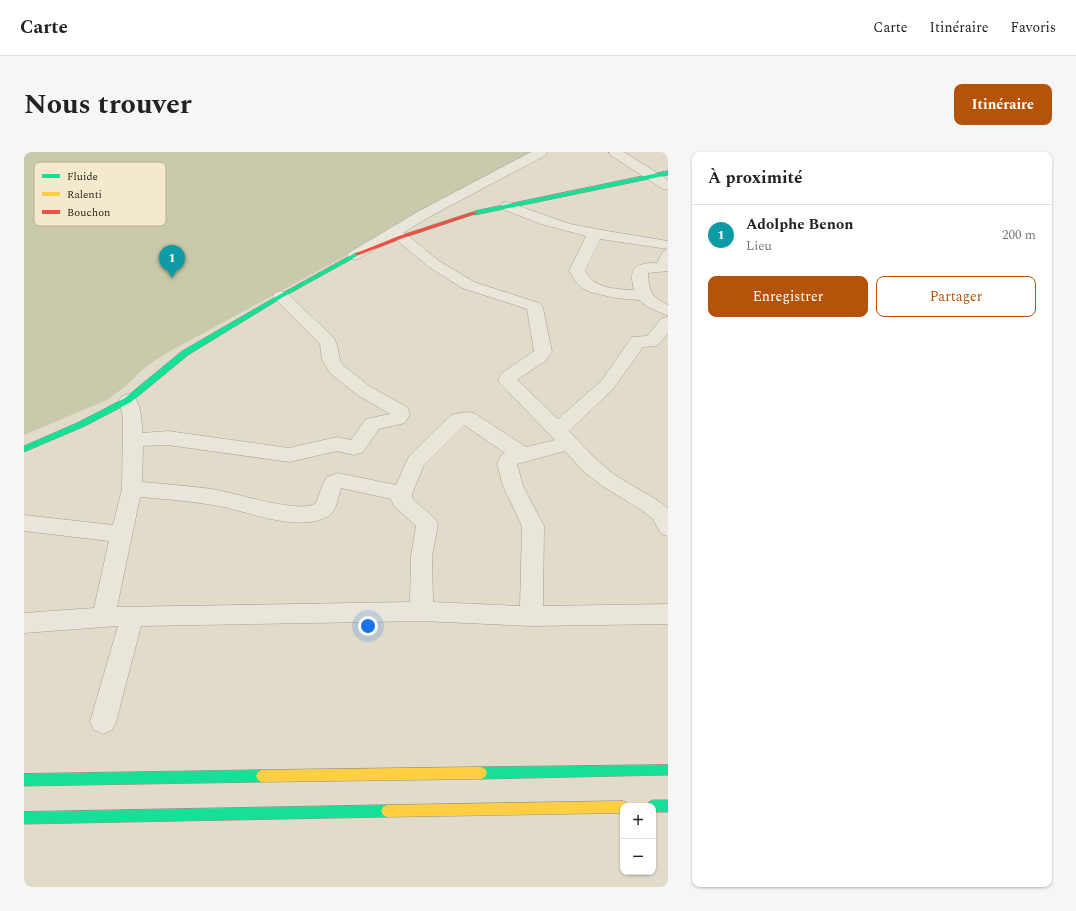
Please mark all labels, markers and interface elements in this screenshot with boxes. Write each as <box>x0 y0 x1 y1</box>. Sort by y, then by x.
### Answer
text: Carte <box>20 13 68 42</box>
text: Carte <box>873 17 908 38</box>
text: Itinéraire <box>930 17 989 38</box>
text: Favoris <box>1011 17 1056 38</box>
text: Nous trouver <box>24 83 192 126</box>
button: Itinéraire <box>954 84 1052 125</box>
legend <box>34 162 166 226</box>
text: À proximité <box>708 165 803 191</box>
text: Fluide <box>67 168 98 185</box>
text: Ralenti <box>67 186 102 203</box>
text: Bouchon <box>67 204 110 221</box>
text: Adolphe Benon <box>746 213 853 236</box>
text: 1 <box>717 225 725 245</box>
text: 200 m <box>1002 225 1036 245</box>
text: Lieu <box>746 236 772 256</box>
pin: 1 <box>159 245 185 278</box>
button: Enregistrer <box>708 276 868 317</box>
button: Partager <box>876 276 1036 317</box>
your location <box>358 616 378 636</box>
map controls <box>620 803 656 875</box>
button: + <box>620 803 656 839</box>
button: − <box>620 839 656 875</box>

